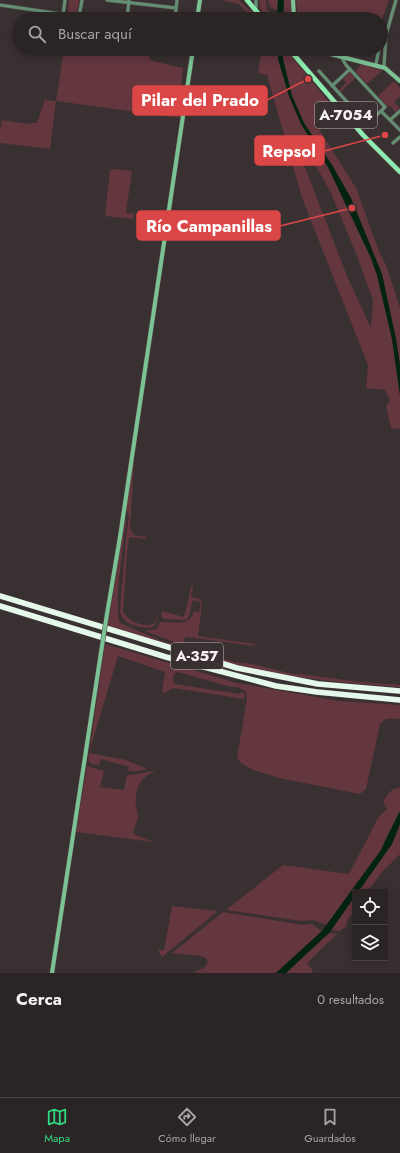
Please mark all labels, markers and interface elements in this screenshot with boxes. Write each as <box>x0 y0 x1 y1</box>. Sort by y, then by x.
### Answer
search box <box>12 12 388 56</box>
icon: search <box>26 23 48 45</box>
text: Buscar aquí <box>58 23 132 45</box>
callout: Pilar del Prado <box>133 86 267 115</box>
text: Pilar del Prado <box>141 88 259 112</box>
road number: A-7054 <box>315 102 377 128</box>
callout: Repsol <box>255 136 324 165</box>
text: Repsol <box>262 139 316 163</box>
callout: Río Campanillas <box>137 211 280 240</box>
text: Río Campanillas <box>146 214 272 238</box>
road number: A-357 <box>171 643 223 669</box>
map controls <box>352 889 388 961</box>
button: locate <box>352 889 388 925</box>
button: layers <box>352 925 388 961</box>
text: Cerca <box>16 987 62 1011</box>
text: 0 resultados <box>317 990 384 1009</box>
tab: Mapa <box>44 1106 70 1146</box>
tab: Cómo llegar <box>158 1106 216 1146</box>
tab: Guardados <box>304 1106 356 1146</box>

